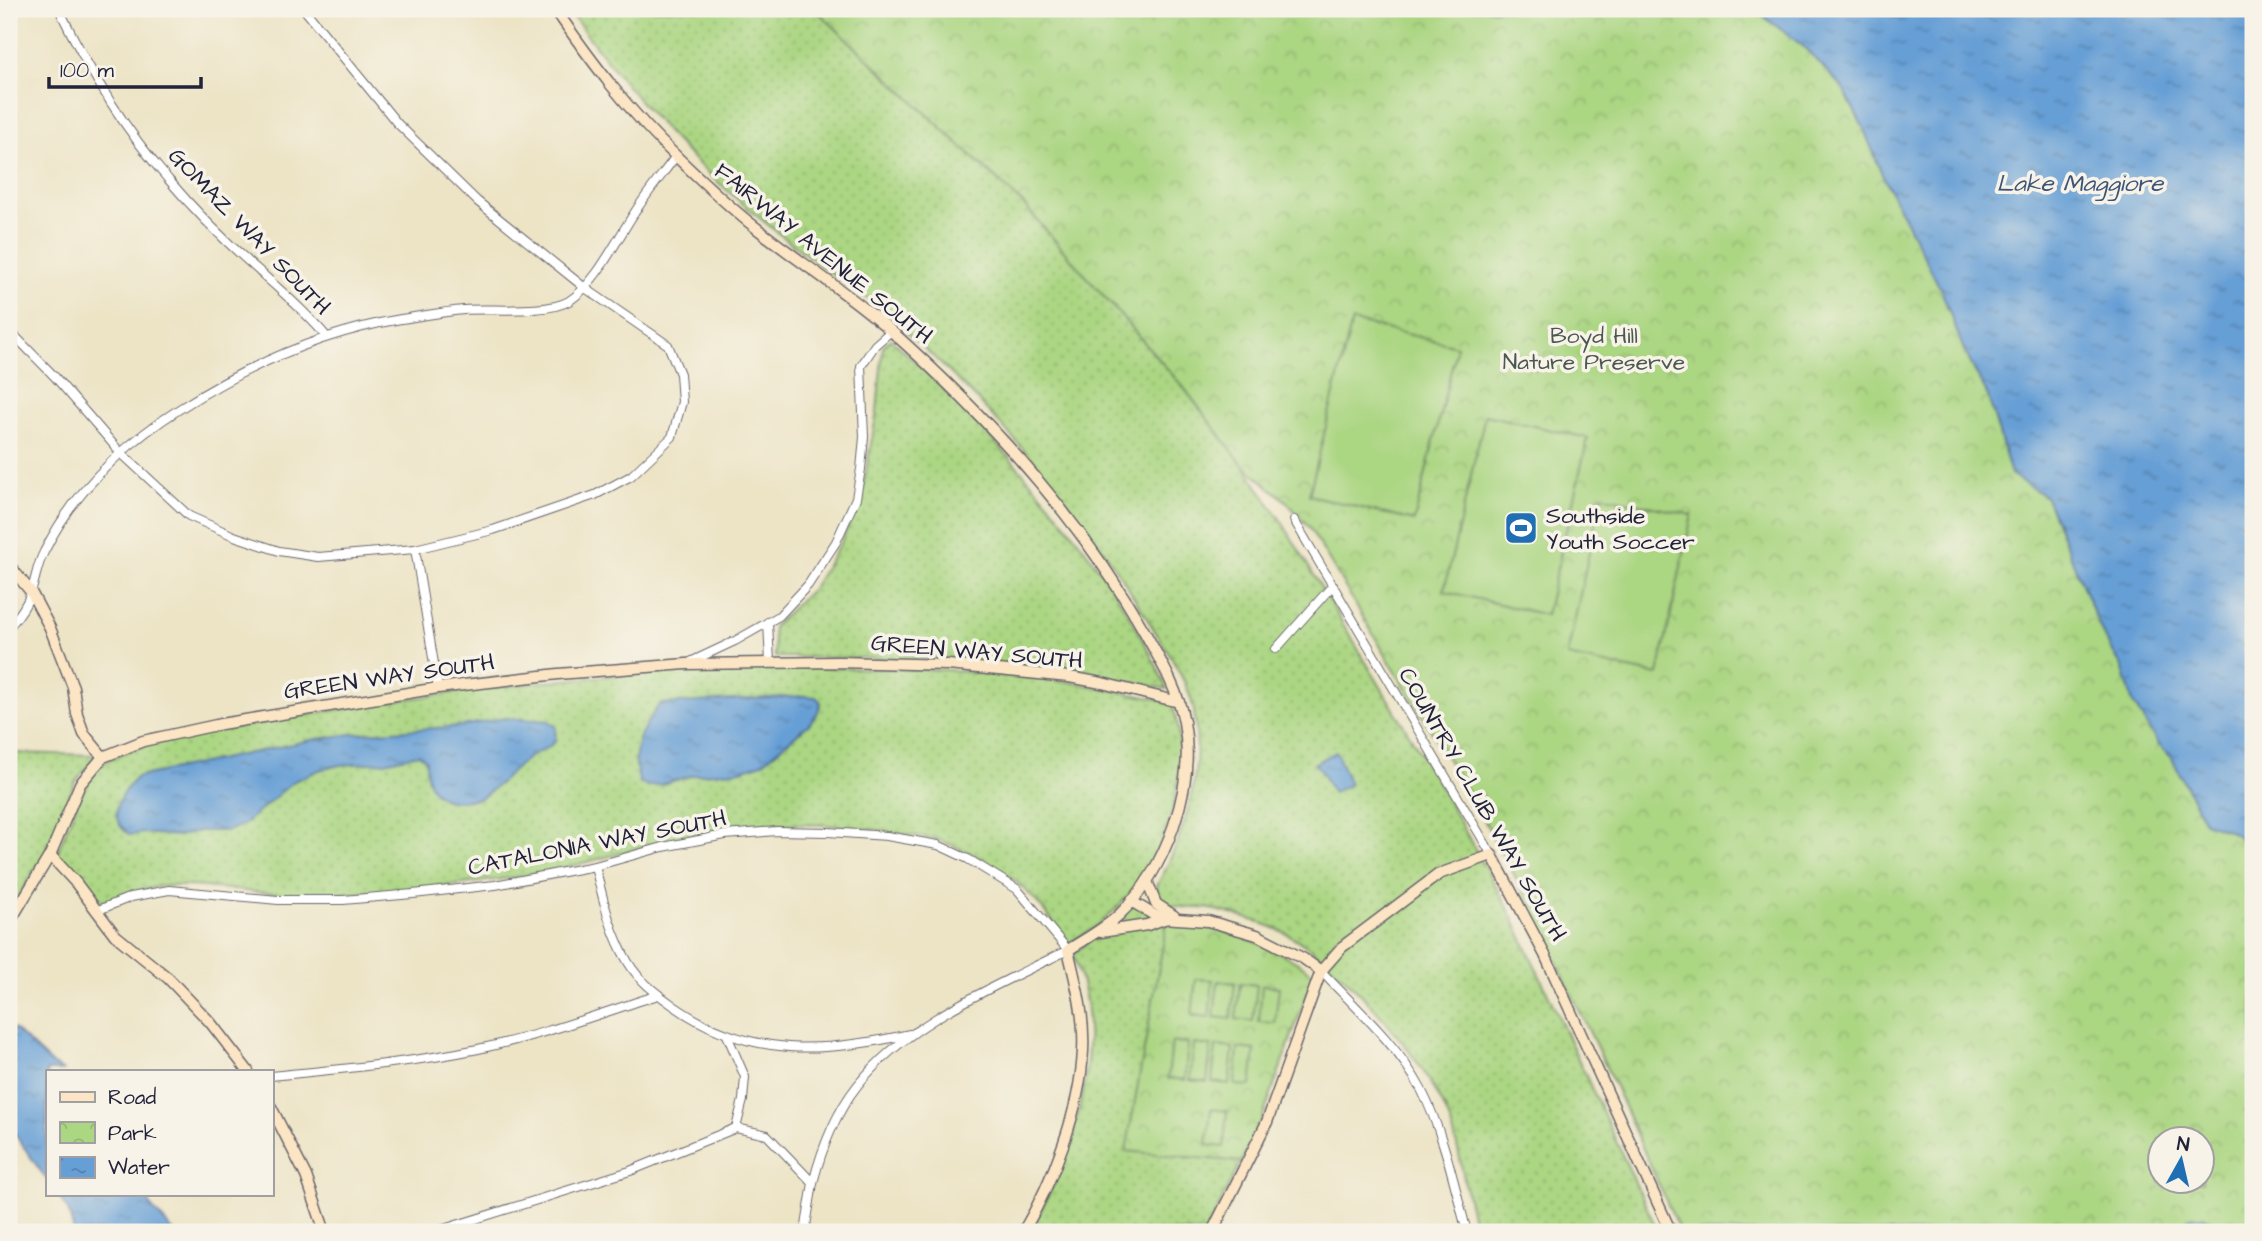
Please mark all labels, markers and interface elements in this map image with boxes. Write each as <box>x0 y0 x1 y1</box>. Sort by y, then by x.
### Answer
scale bar <box>49 46 201 90</box>
text: 100 m <box>60 56 115 85</box>
street label: GOMAZ WAY SOUTH <box>161 141 338 323</box>
street label: FAIRWAY AVENUE SOUTH <box>707 156 939 352</box>
water label: Lake Maggiore <box>1997 167 2164 202</box>
park label: Boyd Hill Nature Preserve <box>1503 320 1685 378</box>
place label: Southside Youth Soccer <box>1546 500 1695 558</box>
sports icon: Southside Youth Soccer <box>1502 509 1540 547</box>
street label: GREEN WAY SOUTH <box>870 627 1084 677</box>
street label: GREEN WAY SOUTH <box>282 646 497 708</box>
street label: COUNTRY CLUB WAY SOUTH <box>1390 662 1574 947</box>
street label: CATALONIA WAY SOUTH <box>465 802 729 884</box>
legend <box>46 1070 273 1196</box>
text: Road <box>108 1083 156 1112</box>
text: Park <box>108 1119 157 1148</box>
north arrow <box>2146 1126 2216 1196</box>
text: N <box>2175 1130 2191 1159</box>
text: Water <box>108 1153 170 1182</box>

